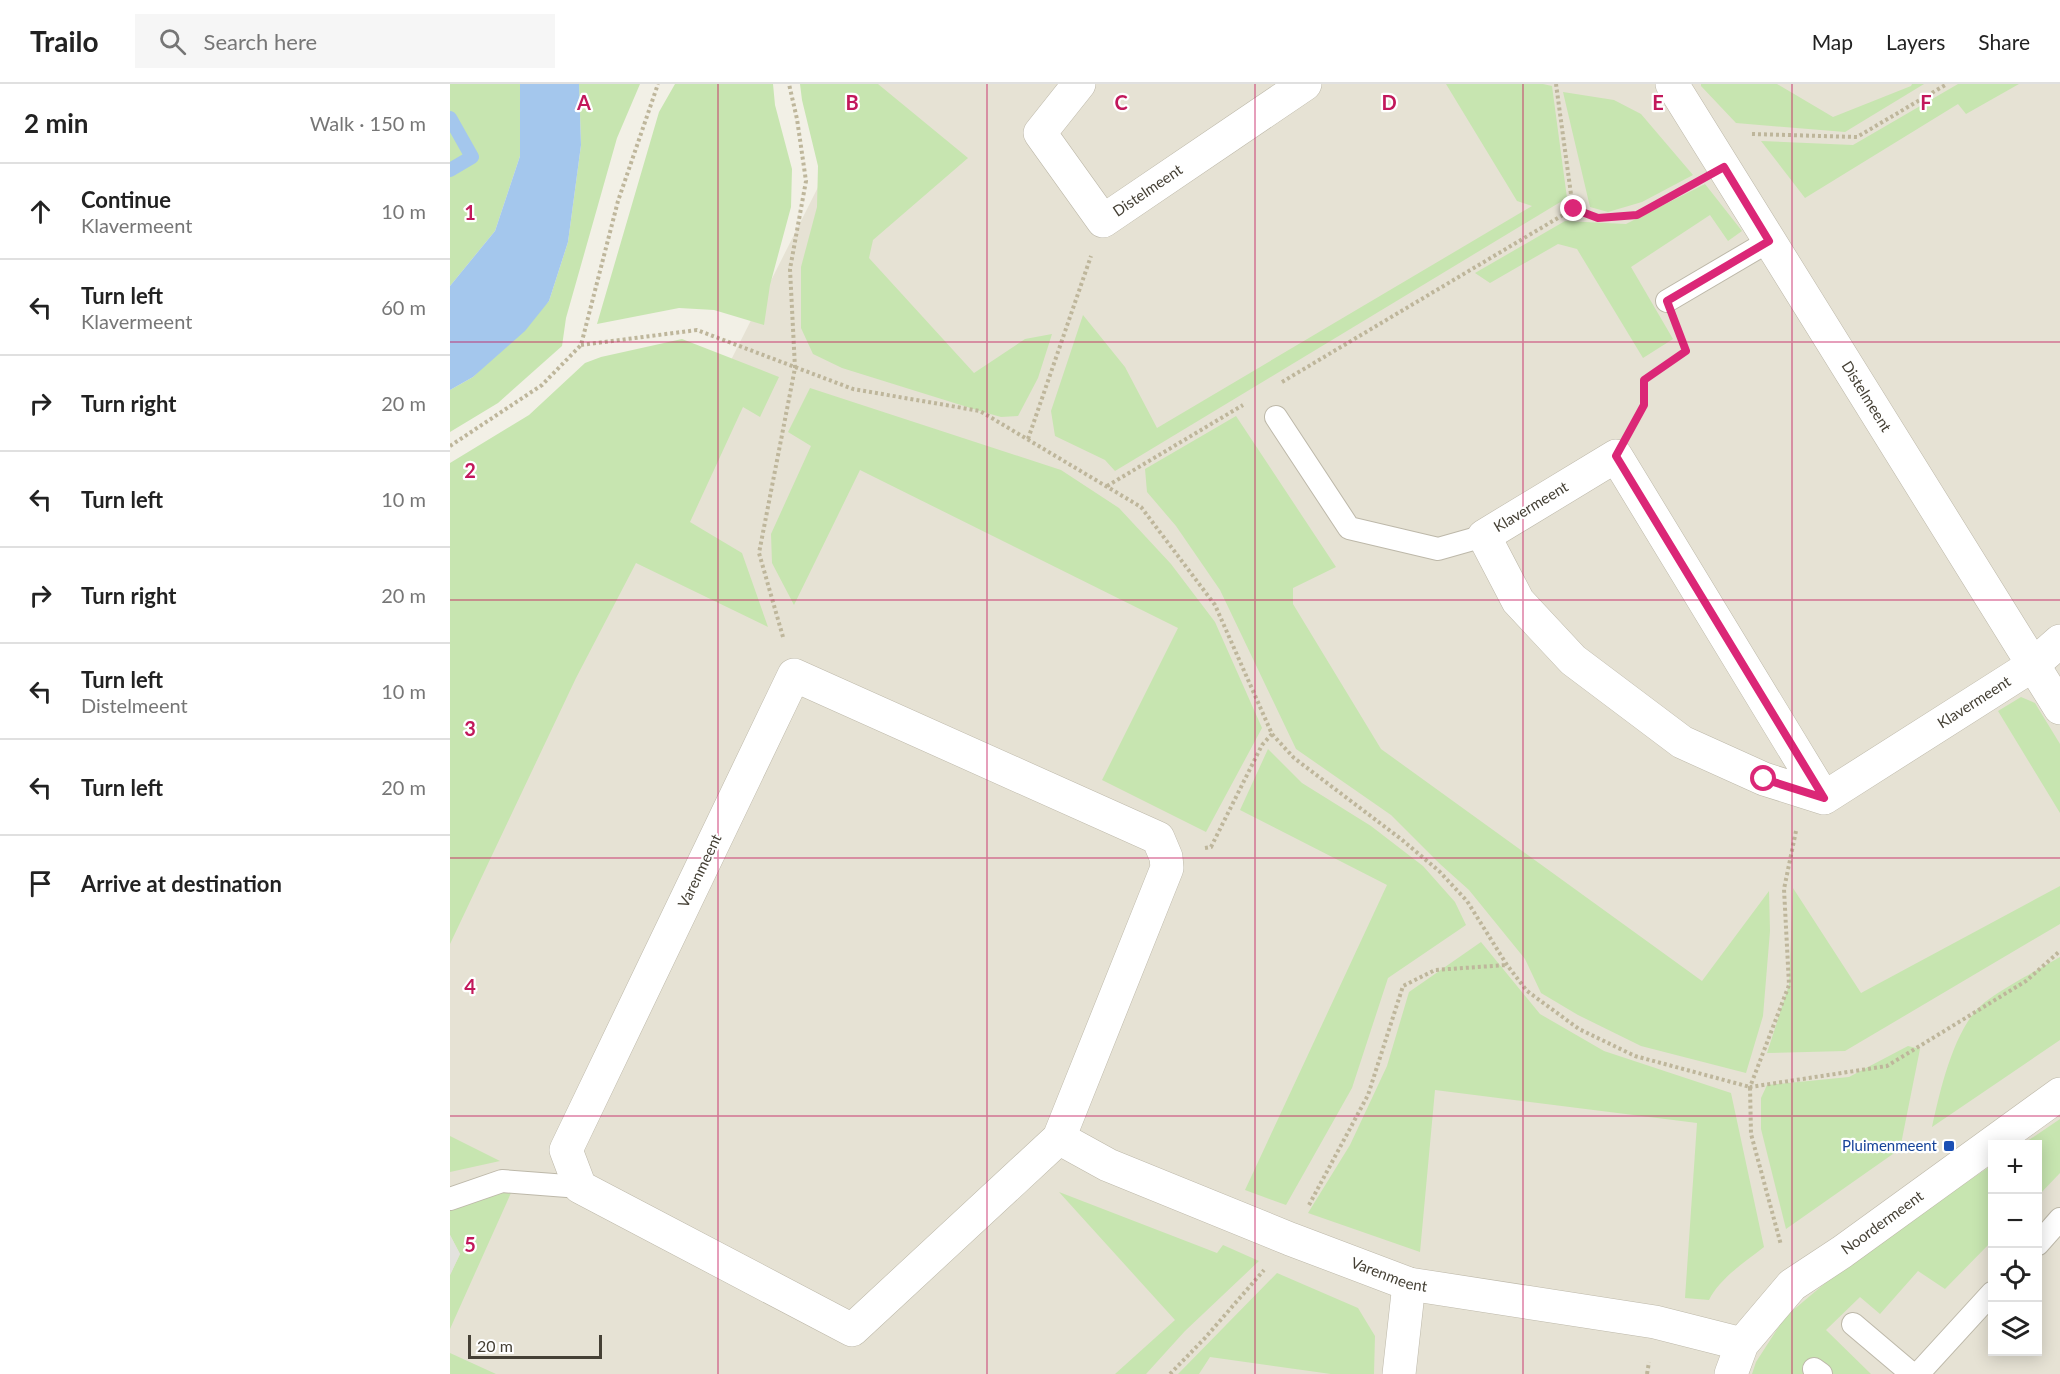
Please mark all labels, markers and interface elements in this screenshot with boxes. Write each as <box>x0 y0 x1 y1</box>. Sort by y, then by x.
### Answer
search box <box>135 14 555 68</box>
text: Trailo <box>30 24 99 58</box>
icon: search <box>156 25 189 58</box>
text: Search here <box>204 28 317 55</box>
text: Map <box>1812 29 1853 54</box>
text: Layers <box>1886 29 1945 54</box>
text: Share <box>1978 29 2030 54</box>
text: A <box>576 90 591 114</box>
text: B <box>845 90 859 114</box>
text: C <box>1114 90 1128 114</box>
text: D <box>1381 90 1397 114</box>
text: E <box>1652 90 1664 114</box>
text: F <box>1920 90 1932 114</box>
text: 2 min <box>24 107 88 139</box>
text: Walk · 150 m <box>310 111 426 135</box>
street label: Distelmeent <box>1109 160 1186 220</box>
text: Continue <box>81 186 171 213</box>
icon: ahead <box>24 195 57 228</box>
route end <box>1560 195 1586 221</box>
text: 10 m <box>381 199 426 223</box>
text: 1 <box>464 200 476 224</box>
text: Klavermeent <box>81 213 192 237</box>
text: Turn left <box>81 282 163 309</box>
icon: left <box>24 291 57 324</box>
text: 60 m <box>381 295 426 319</box>
text: Klavermeent <box>81 309 192 333</box>
street label: Distelmeent <box>1838 357 1896 435</box>
icon: right <box>24 387 57 420</box>
text: Turn right <box>81 390 176 417</box>
text: 20 m <box>381 391 426 415</box>
text: 2 <box>464 458 476 482</box>
street label: Klavermeent <box>1490 477 1571 535</box>
icon: left <box>24 483 57 516</box>
text: Turn left <box>81 486 163 513</box>
text: 10 m <box>381 487 426 511</box>
icon: right <box>24 579 57 612</box>
text: Turn right <box>81 582 176 609</box>
text: 20 m <box>381 583 426 607</box>
text: Turn left <box>81 666 163 693</box>
street label: Klavermeent <box>1934 671 2014 732</box>
icon: left <box>24 675 57 708</box>
text: 10 m <box>381 679 426 703</box>
text: Distelmeent <box>81 693 188 717</box>
text: 3 <box>464 716 476 740</box>
route start <box>1750 765 1776 791</box>
icon: left <box>24 771 57 804</box>
text: Turn left <box>81 774 163 801</box>
text: 20 m <box>381 775 426 799</box>
street label: Varenmeent <box>674 830 725 910</box>
icon: arrive <box>24 867 57 900</box>
text: Arrive at destination <box>81 870 282 897</box>
text: 4 <box>464 974 476 998</box>
place label: Pluimenmeent <box>1842 1136 1938 1154</box>
marker: Pluimenmeent <box>1942 1139 1956 1153</box>
map controls <box>1988 1140 2042 1356</box>
button: + <box>1988 1140 2042 1194</box>
street label: Noordermeent <box>1837 1186 1927 1258</box>
button: − <box>1988 1194 2042 1248</box>
text: 5 <box>464 1232 476 1256</box>
button: locate <box>1988 1248 2042 1302</box>
street label: Varenmeent <box>1349 1253 1429 1295</box>
button: layers <box>1988 1302 2042 1356</box>
scale bar <box>468 1332 602 1360</box>
text: 20 m <box>477 1336 513 1355</box>

